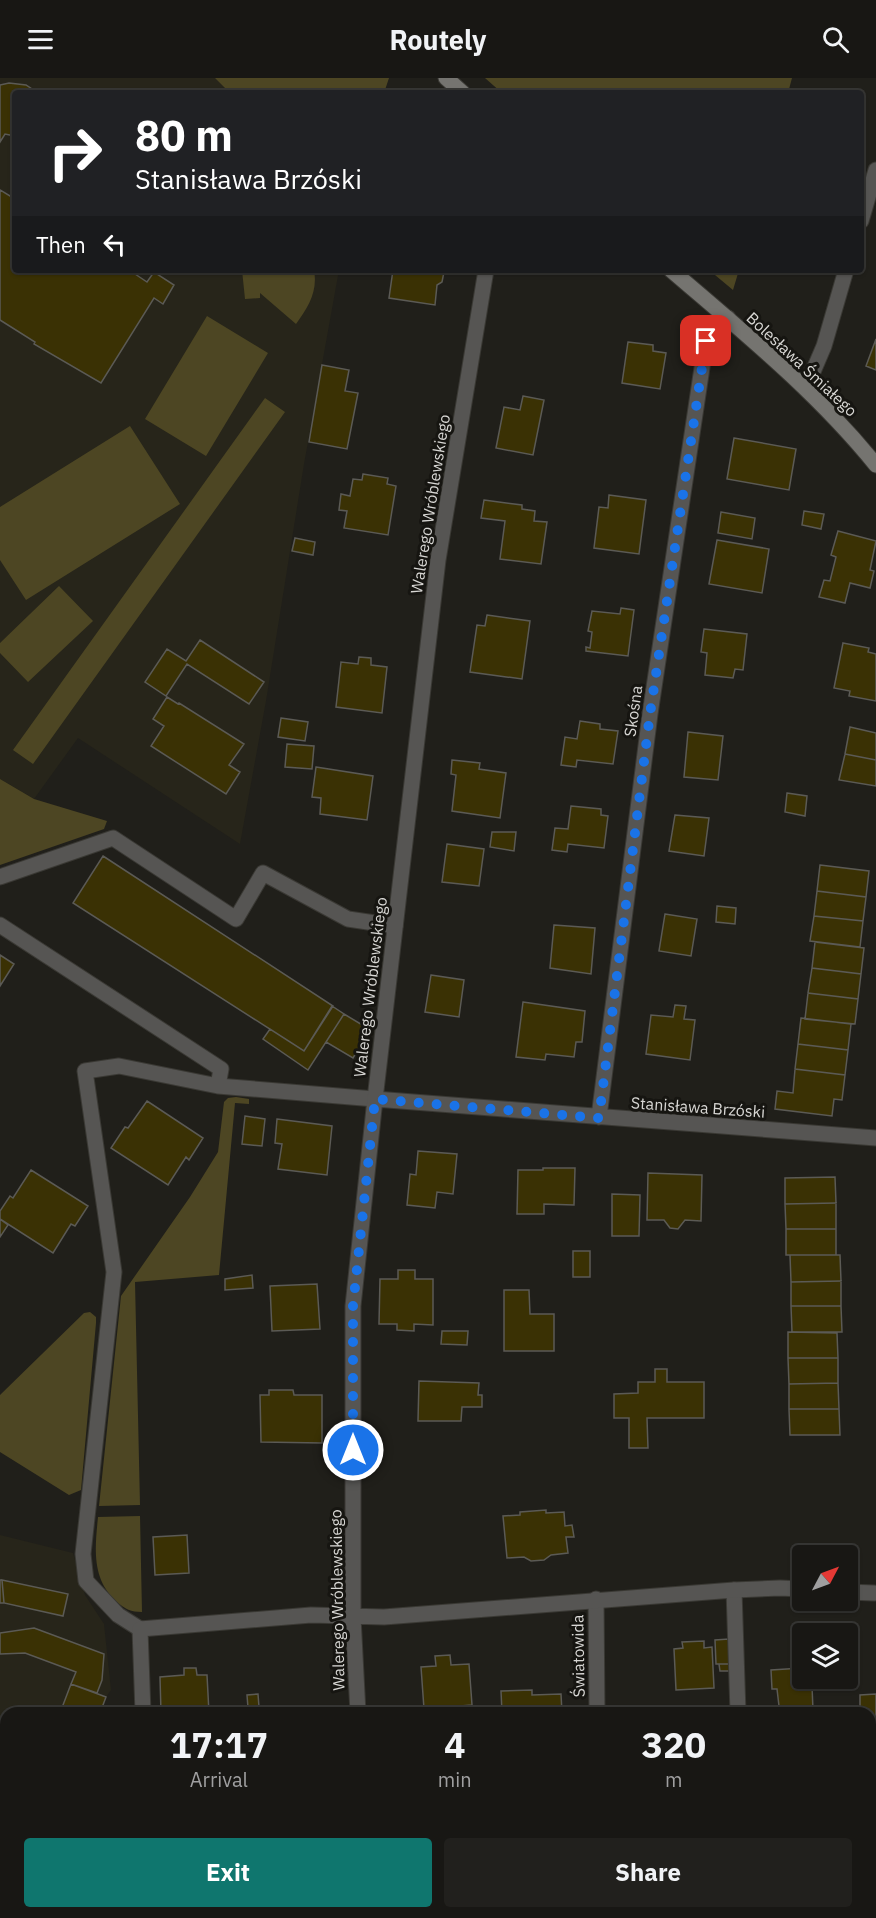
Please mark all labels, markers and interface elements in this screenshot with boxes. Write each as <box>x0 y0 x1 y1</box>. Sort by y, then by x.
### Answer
text: Routely <box>390 22 486 57</box>
icon: menu <box>24 23 57 56</box>
icon: search <box>819 23 852 56</box>
text: 80 m <box>135 108 233 163</box>
icon: right <box>36 114 114 192</box>
text: Stanisława Brzóski <box>135 161 362 196</box>
icon: left <box>98 228 131 261</box>
text: Then <box>36 230 86 259</box>
street label: Bolesława Śmiałego <box>742 307 862 420</box>
pin <box>680 315 731 366</box>
icon: arrive <box>689 324 722 357</box>
street label: Walerego Wróblewskiego <box>406 413 454 595</box>
street label: Skośna <box>619 683 647 738</box>
street label: Walerego Wróblewskiego <box>349 896 391 1078</box>
street label: Stanisława Brzóski <box>630 1092 766 1122</box>
position arrow <box>321 1418 385 1482</box>
street label: Walerego Wróblewskiego <box>325 1509 349 1691</box>
north arrow <box>792 1545 858 1611</box>
map controls <box>792 1545 858 1689</box>
street label: Światowida <box>566 1614 589 1698</box>
button: layers <box>792 1623 858 1689</box>
text: 17:17 <box>170 1721 268 1768</box>
text: 4 <box>444 1721 466 1768</box>
text: 320 <box>641 1721 706 1768</box>
text: Arrival <box>190 1766 248 1793</box>
text: min <box>438 1766 472 1793</box>
text: m <box>665 1766 683 1793</box>
button: Exit <box>24 1838 432 1907</box>
button: Share <box>444 1838 852 1907</box>

